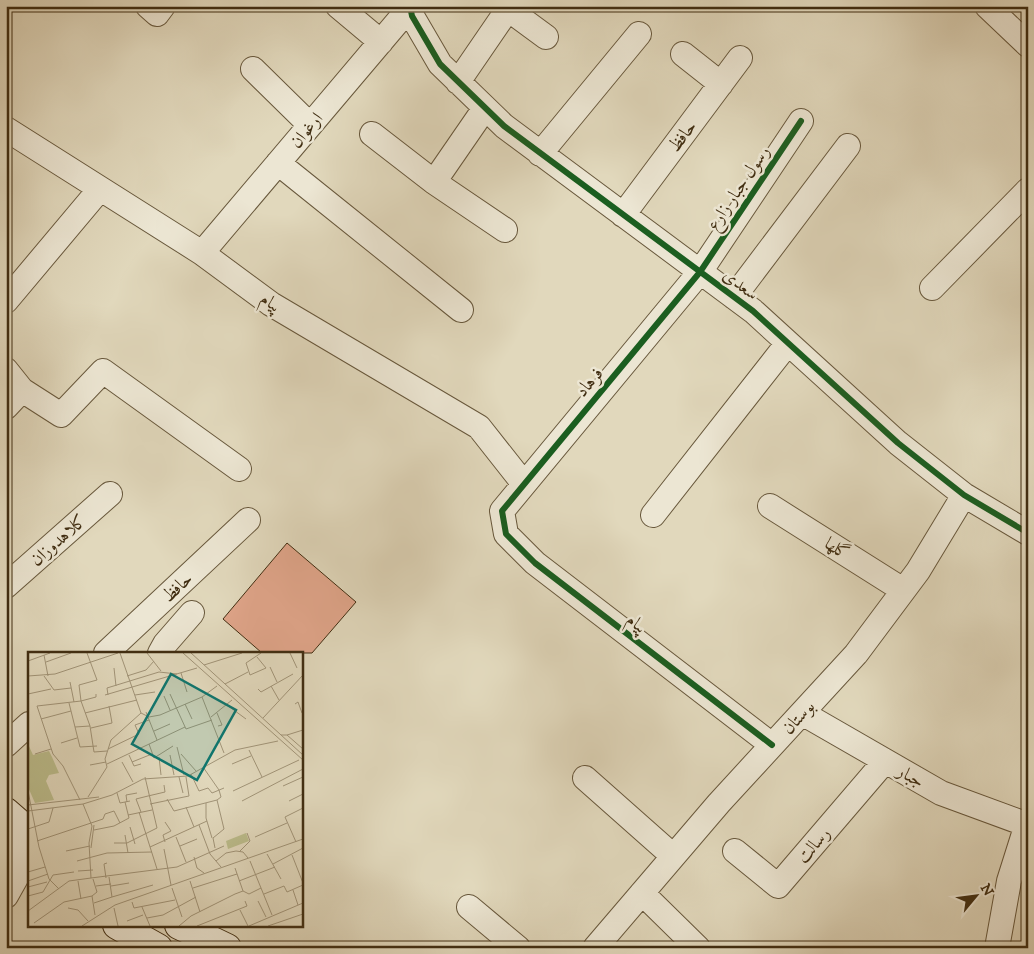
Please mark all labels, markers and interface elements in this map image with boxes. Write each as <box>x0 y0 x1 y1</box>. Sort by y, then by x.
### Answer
street label: ارغوان <box>285 108 328 153</box>
street label: حافظ <box>664 116 702 157</box>
street label: رسول جبار زارع <box>702 142 778 237</box>
street label: سعدی <box>718 264 763 305</box>
street label: پیام <box>254 288 285 321</box>
street label: فرهاد <box>571 363 608 402</box>
street label: کلاهدوزان <box>26 510 91 571</box>
street label: گلها <box>820 532 854 565</box>
street label: حافظ <box>158 568 198 607</box>
street label: پیام <box>619 609 651 642</box>
inset map <box>28 652 302 926</box>
street label: بوستان <box>777 696 820 739</box>
street label: جبار <box>891 759 928 793</box>
street label: رسالت <box>792 823 835 868</box>
north arrow <box>952 872 1002 922</box>
text: N <box>976 881 997 900</box>

